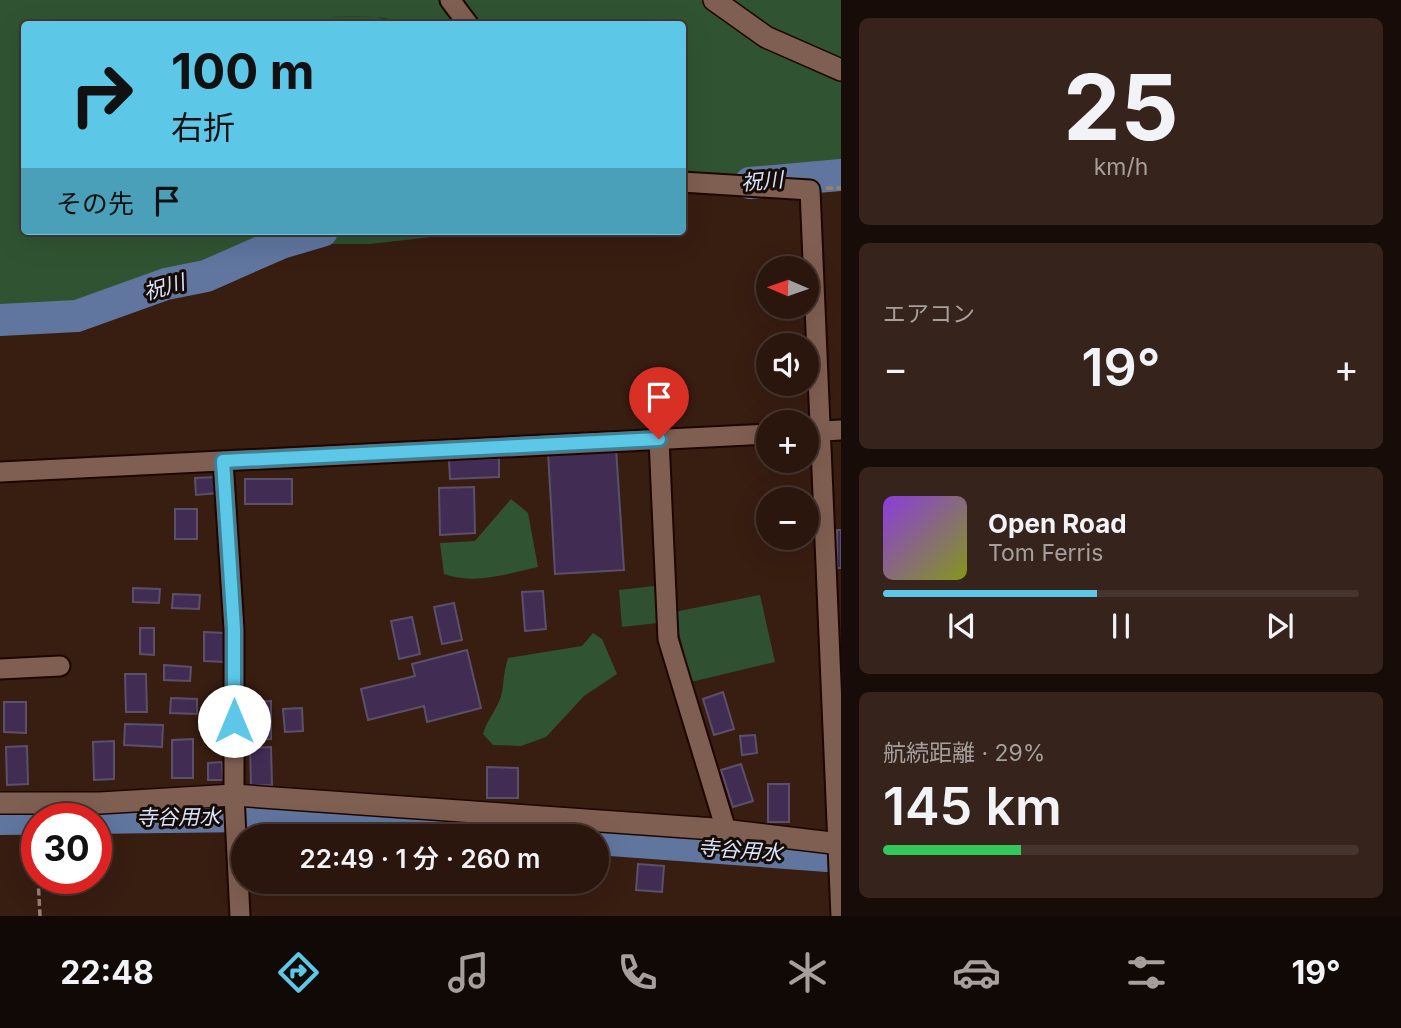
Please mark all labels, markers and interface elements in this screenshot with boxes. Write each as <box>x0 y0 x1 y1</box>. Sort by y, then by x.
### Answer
text: 100 m <box>171 42 315 101</box>
icon: right <box>56 49 147 140</box>
text: 25 <box>1063 52 1179 162</box>
text: 右折 <box>171 108 235 147</box>
text: km/h <box>1094 153 1148 181</box>
water label: 祝川 <box>740 167 786 195</box>
icon: arrive <box>148 182 186 220</box>
text: その先 <box>56 188 134 219</box>
north arrow <box>756 256 819 318</box>
map controls <box>756 256 819 550</box>
water label: 祝川 <box>140 269 190 305</box>
text: エアコン <box>883 300 975 328</box>
button: sound <box>756 333 819 396</box>
text: 19° <box>1081 336 1161 399</box>
text: − <box>883 345 908 391</box>
text: + <box>1334 345 1359 391</box>
pin <box>629 367 689 439</box>
icon: arrive <box>640 378 678 416</box>
button: + <box>756 410 819 473</box>
button: − <box>756 487 819 550</box>
text: Open Road <box>988 508 1127 539</box>
text: Tom Ferris <box>988 539 1103 567</box>
icon: previous <box>943 607 981 645</box>
icon: pause <box>1102 607 1140 645</box>
icon: next <box>1261 607 1299 645</box>
position arrow <box>197 684 271 758</box>
text: 航続距離 · 29% <box>883 739 1045 767</box>
text: 145 km <box>883 775 1062 838</box>
speed limit sign: 30 <box>21 803 112 894</box>
water label: 寺谷用水 <box>136 804 222 830</box>
water label: 寺谷用水 <box>697 835 785 866</box>
text: 22:49 · 1 分 · 260 m <box>300 843 540 874</box>
icon: directions <box>274 948 323 997</box>
icon: music <box>444 948 493 997</box>
icon: phone <box>613 948 662 997</box>
icon: climate <box>783 948 832 997</box>
icon: car <box>952 948 1001 997</box>
icon: filters <box>1122 948 1171 997</box>
text: 22:48 <box>60 953 154 992</box>
text: 19° <box>1291 953 1341 992</box>

